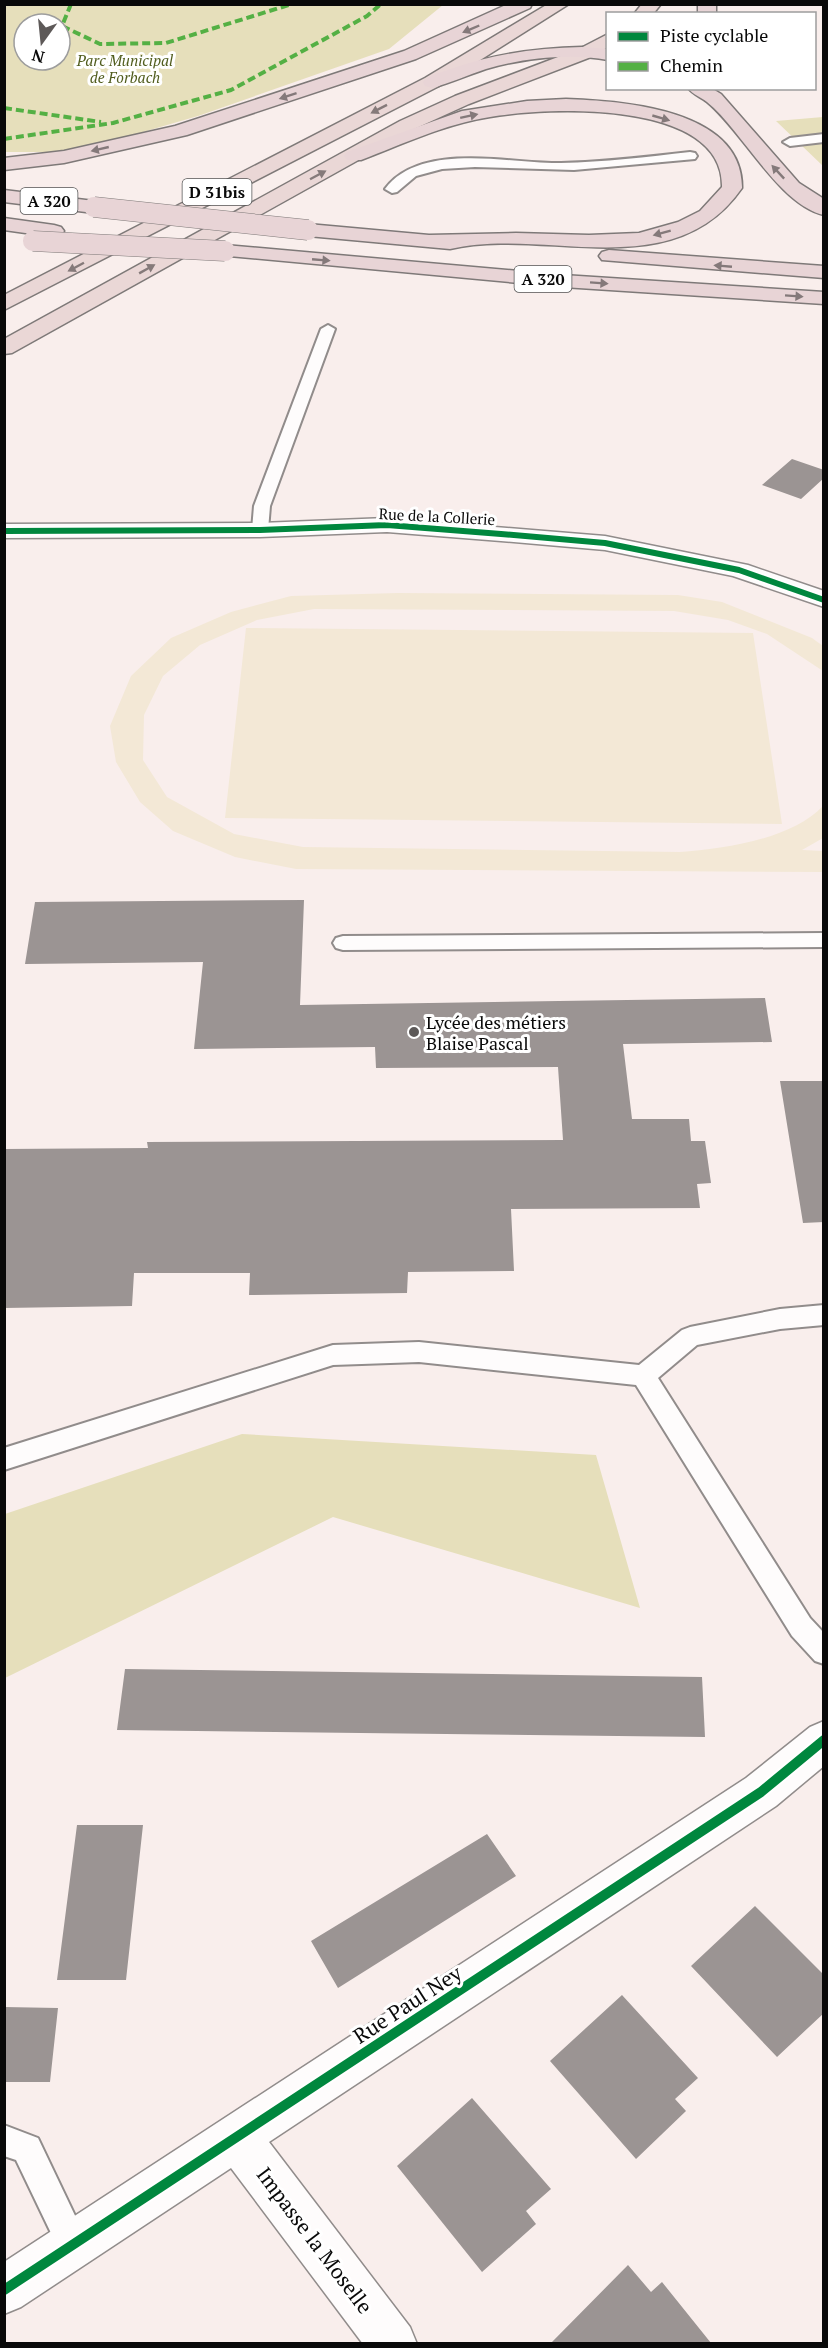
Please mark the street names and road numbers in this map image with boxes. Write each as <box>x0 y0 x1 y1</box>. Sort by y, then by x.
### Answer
road number: D 31bis <box>182 179 252 205</box>
road number: A 320 <box>20 188 78 214</box>
road number: A 320 <box>514 266 572 292</box>
street label: Rue de la Collerie <box>378 503 496 529</box>
street label: Rue Paul Ney <box>347 1958 467 2049</box>
street label: Impasse la Moselle <box>251 2161 379 2319</box>

